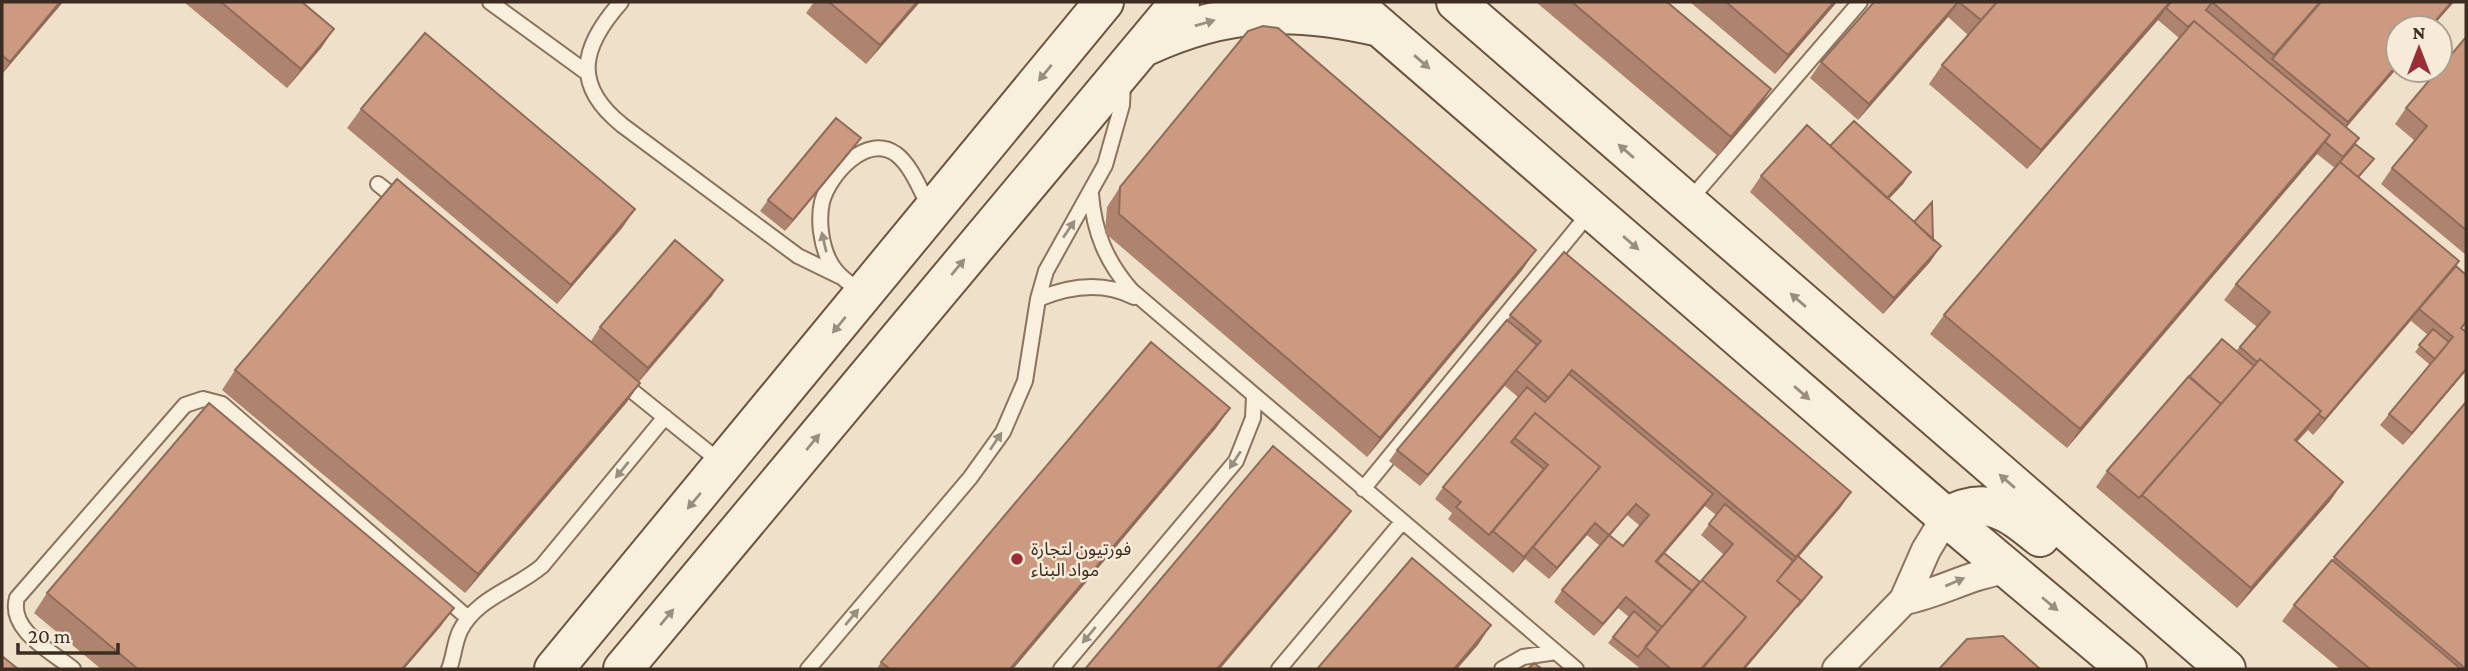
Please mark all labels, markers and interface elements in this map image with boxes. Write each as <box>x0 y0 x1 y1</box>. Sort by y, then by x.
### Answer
north arrow <box>2384 14 2454 84</box>
one-way arrow <box>1194 18 1215 28</box>
text: N <box>2413 22 2426 43</box>
one-way arrow <box>1413 54 1430 69</box>
one-way arrow <box>1038 65 1053 82</box>
one-way arrow <box>1617 143 1635 159</box>
one-way arrow <box>1063 219 1076 239</box>
one-way arrow <box>818 231 829 253</box>
one-way arrow <box>1622 235 1639 250</box>
one-way arrow <box>950 258 965 275</box>
one-way arrow <box>1789 292 1807 308</box>
one-way arrow <box>831 316 846 334</box>
one-way arrow <box>1794 385 1811 400</box>
one-way arrow <box>990 432 1003 451</box>
one-way arrow <box>805 433 820 451</box>
one-way arrow <box>1228 450 1241 470</box>
one-way arrow <box>614 460 629 478</box>
one-way arrow <box>1998 473 2016 489</box>
one-way arrow <box>687 492 702 509</box>
place label: فورتيون لتجارة مواد البناء <box>1031 539 1131 581</box>
marker: فورتيون لتجارة مواد البناء <box>1009 551 1025 567</box>
one-way arrow <box>1945 576 1965 588</box>
one-way arrow <box>2041 596 2058 611</box>
one-way arrow <box>659 608 674 625</box>
one-way arrow <box>844 608 860 626</box>
scale bar <box>18 612 117 656</box>
text: 20 m <box>28 624 71 648</box>
one-way arrow <box>1082 626 1097 644</box>

